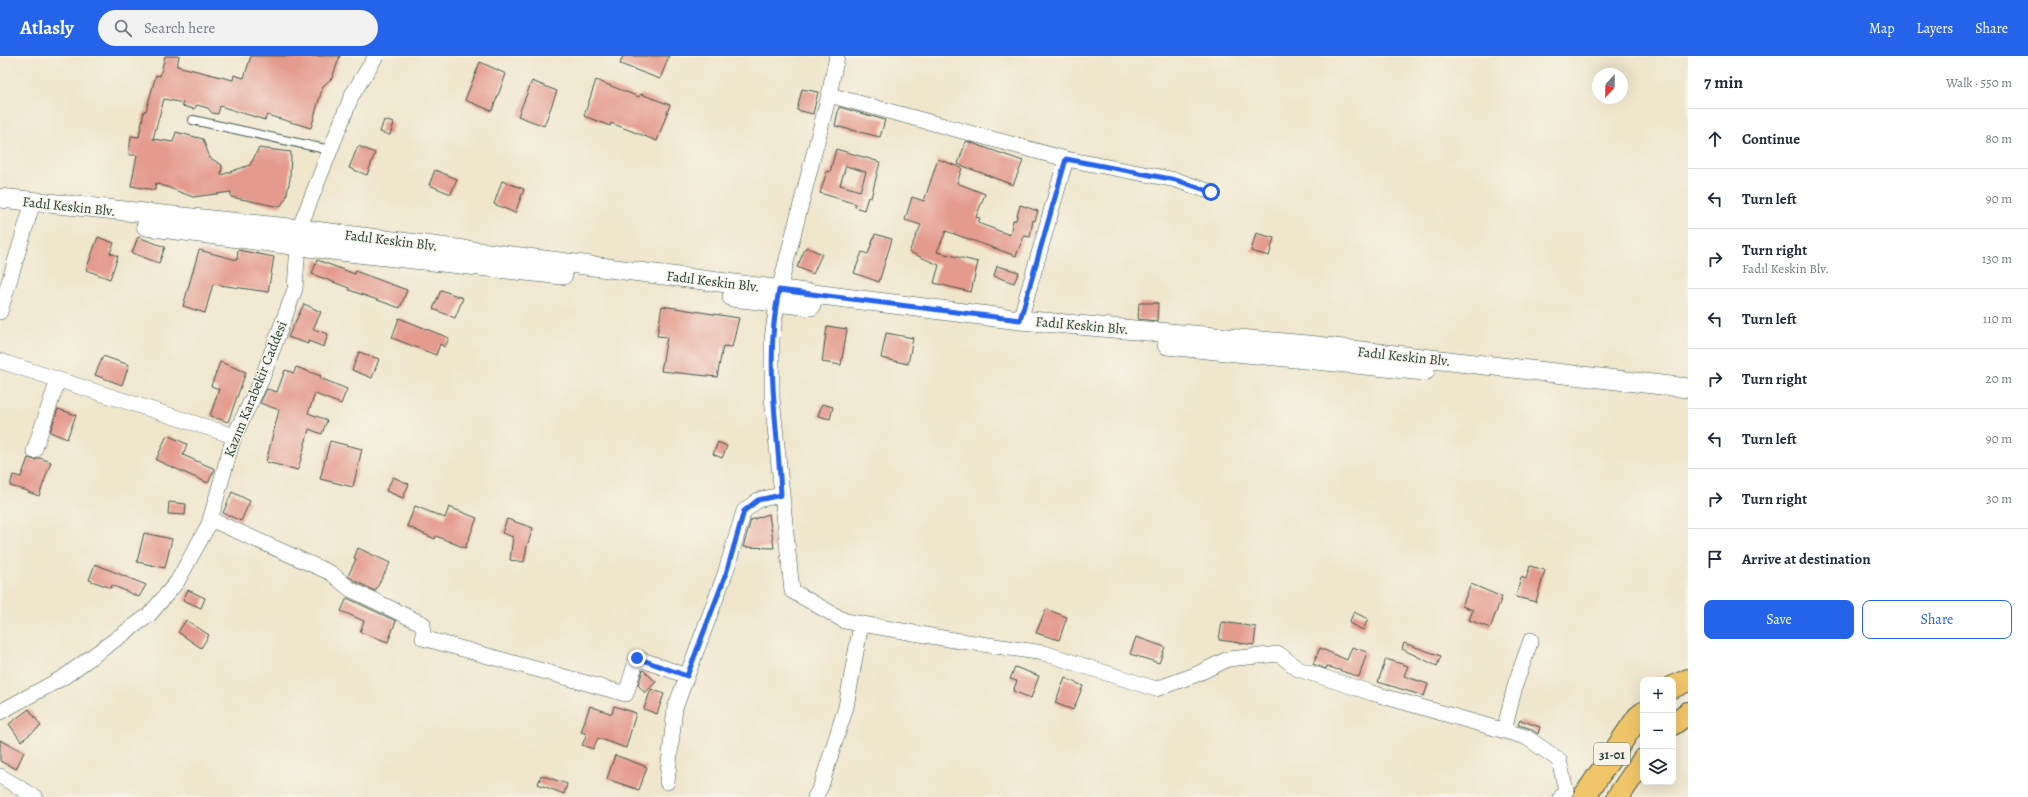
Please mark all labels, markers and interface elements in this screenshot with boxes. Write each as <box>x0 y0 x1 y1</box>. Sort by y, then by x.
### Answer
search box <box>98 10 378 46</box>
text: Atlasly <box>20 15 74 41</box>
icon: search <box>112 17 134 39</box>
text: Search here <box>144 18 215 38</box>
text: Map <box>1869 19 1895 38</box>
text: Layers <box>1917 19 1953 38</box>
text: Share <box>1975 19 2008 38</box>
north arrow <box>1592 68 1628 104</box>
text: 7 min <box>1704 71 1743 94</box>
text: Walk · 550 m <box>1946 74 2012 91</box>
icon: ahead <box>1704 128 1726 150</box>
text: Continue <box>1742 129 1800 149</box>
text: 80 m <box>1985 130 2012 147</box>
route start <box>1202 183 1220 201</box>
icon: left <box>1704 188 1726 210</box>
text: Turn left <box>1742 189 1797 209</box>
text: 90 m <box>1986 190 2012 207</box>
street label: Fadıl Keskin Blv. <box>21 192 117 221</box>
street label: Fadıl Keskin Blv. <box>343 225 439 256</box>
text: Turn right <box>1742 240 1807 260</box>
icon: right <box>1704 248 1726 270</box>
text: 130 m <box>1982 250 2012 267</box>
text: Fadıl Keskin Blv. <box>1742 260 1829 277</box>
street label: Fadıl Keskin Blv. <box>665 266 761 297</box>
icon: left <box>1704 308 1726 330</box>
text: Turn left <box>1742 309 1797 329</box>
text: 110 m <box>1983 310 2012 327</box>
street label: Fadıl Keskin Blv. <box>1034 312 1129 339</box>
street label: Kazım Karabekir Caddesi <box>219 318 292 460</box>
street label: Fadıl Keskin Blv. <box>1356 342 1452 371</box>
icon: right <box>1704 368 1726 390</box>
text: Turn right <box>1742 369 1807 389</box>
text: 20 m <box>1986 370 2012 387</box>
icon: left <box>1704 428 1726 450</box>
text: Turn left <box>1742 429 1797 449</box>
text: 90 m <box>1986 430 2012 447</box>
icon: right <box>1704 488 1726 510</box>
text: Turn right <box>1742 489 1807 509</box>
text: 30 m <box>1986 490 2012 507</box>
icon: arrive <box>1704 548 1726 570</box>
text: Arrive at destination <box>1742 549 1871 569</box>
button: Save <box>1704 600 1854 639</box>
button: Share <box>1862 600 2012 639</box>
route end <box>628 649 646 667</box>
map controls <box>1640 677 1676 785</box>
button: + <box>1640 677 1676 713</box>
button: − <box>1640 713 1676 749</box>
road number: 31-01 <box>1594 743 1630 765</box>
button: layers <box>1640 749 1676 785</box>

